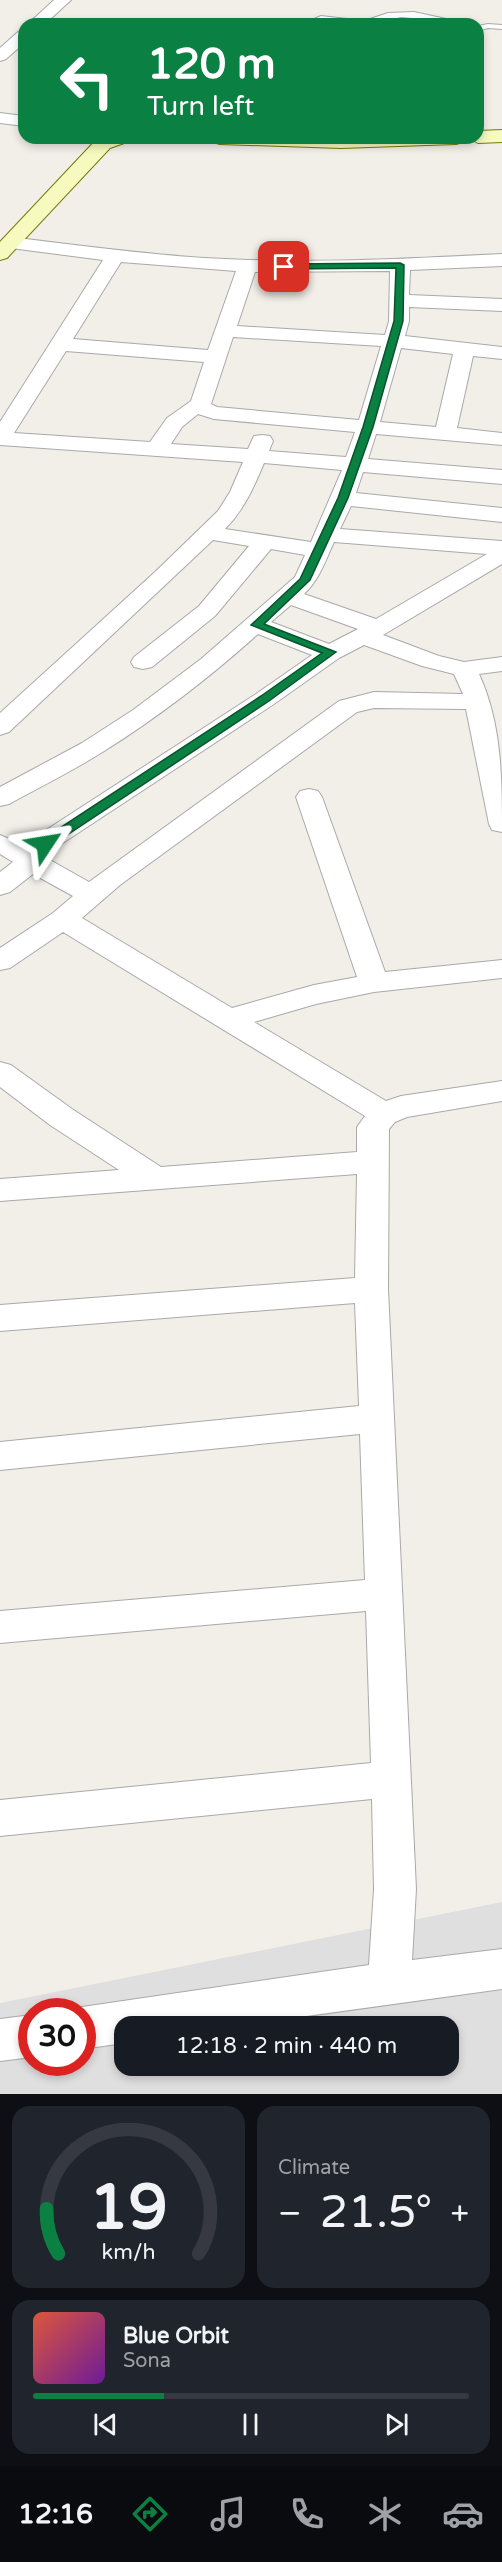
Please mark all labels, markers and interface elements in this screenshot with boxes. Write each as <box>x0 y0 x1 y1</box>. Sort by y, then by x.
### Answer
text: 120 m <box>147 39 276 90</box>
icon: left <box>48 42 126 120</box>
text: Turn left <box>147 90 254 123</box>
pin <box>258 241 309 292</box>
icon: arrive <box>267 250 300 283</box>
position arrow <box>13 812 77 876</box>
speed limit sign: 30 <box>18 1998 96 2076</box>
text: 12:18 · 2 min · 440 m <box>176 2033 397 2059</box>
text: Climate <box>278 2156 350 2180</box>
text: 19 <box>89 2171 168 2246</box>
text: 21.5° <box>320 2186 432 2240</box>
text: − <box>278 2194 302 2233</box>
text: + <box>450 2194 469 2233</box>
text: km/h <box>102 2239 155 2265</box>
text: Blue Orbit <box>123 2323 229 2349</box>
text: Sona <box>123 2349 171 2373</box>
icon: previous <box>89 2408 122 2441</box>
icon: pause <box>234 2408 267 2441</box>
icon: next <box>380 2408 413 2441</box>
icon: directions <box>129 2493 171 2535</box>
icon: music <box>207 2493 249 2535</box>
icon: phone <box>286 2493 328 2535</box>
icon: climate <box>364 2493 406 2535</box>
icon: car <box>442 2493 484 2535</box>
text: 12:16 <box>18 2498 93 2531</box>

